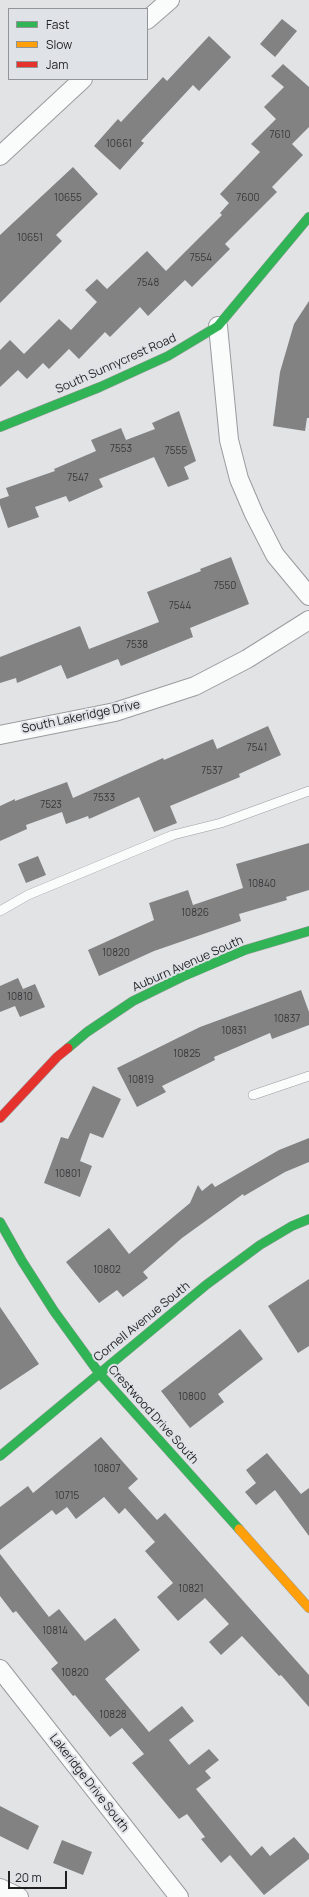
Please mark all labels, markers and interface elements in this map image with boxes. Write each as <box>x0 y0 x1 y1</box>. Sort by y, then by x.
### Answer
legend <box>8 8 148 80</box>
text: Fast <box>46 16 70 33</box>
text: Slow <box>46 36 72 53</box>
text: Jam <box>46 56 68 73</box>
house number: 7610 <box>269 129 291 141</box>
house number: 10661 <box>106 138 132 150</box>
house number: 10655 <box>54 192 82 204</box>
house number: 7600 <box>236 192 260 204</box>
house number: 10651 <box>17 232 43 244</box>
house number: 7554 <box>190 252 212 264</box>
house number: 7548 <box>137 277 159 289</box>
street label: South Sunnycrest Road <box>54 331 178 397</box>
house number: 7553 <box>110 443 132 455</box>
house number: 7555 <box>165 445 187 457</box>
house number: 7547 <box>67 472 89 484</box>
house number: 7550 <box>214 580 236 592</box>
house number: 7544 <box>169 600 191 612</box>
house number: 7538 <box>126 639 148 651</box>
street label: South Lakeridge Drive <box>21 697 141 737</box>
house number: 7541 <box>247 742 267 754</box>
house number: 7537 <box>201 765 223 777</box>
house number: 7533 <box>93 792 115 804</box>
house number: 7523 <box>40 799 62 811</box>
house number: 10840 <box>248 878 276 890</box>
house number: 10826 <box>181 907 209 919</box>
street label: Auburn Avenue South <box>130 933 246 995</box>
house number: 10820 <box>102 947 130 959</box>
house number: 10810 <box>7 991 33 1003</box>
house number: 10837 <box>274 1013 300 1025</box>
house number: 10831 <box>221 1025 247 1037</box>
house number: 10825 <box>173 1048 201 1060</box>
house number: 10819 <box>128 1074 154 1086</box>
house number: 10801 <box>55 1168 81 1180</box>
house number: 10802 <box>93 1264 121 1276</box>
street label: Cornell Avenue South <box>91 1279 193 1365</box>
street label: Crestwood Drive South <box>105 1363 201 1467</box>
house number: 10800 <box>178 1391 206 1403</box>
house number: 10807 <box>94 1463 120 1475</box>
house number: 10715 <box>55 1490 79 1502</box>
house number: 10821 <box>178 1583 204 1595</box>
house number: 10814 <box>42 1625 68 1637</box>
house number: 10820 <box>61 1667 89 1679</box>
house number: 10828 <box>99 1709 127 1721</box>
street label: Lakeridge Drive South <box>46 1731 132 1835</box>
scale bar <box>10 1863 69 1889</box>
text: 20 m <box>15 1869 42 1886</box>

